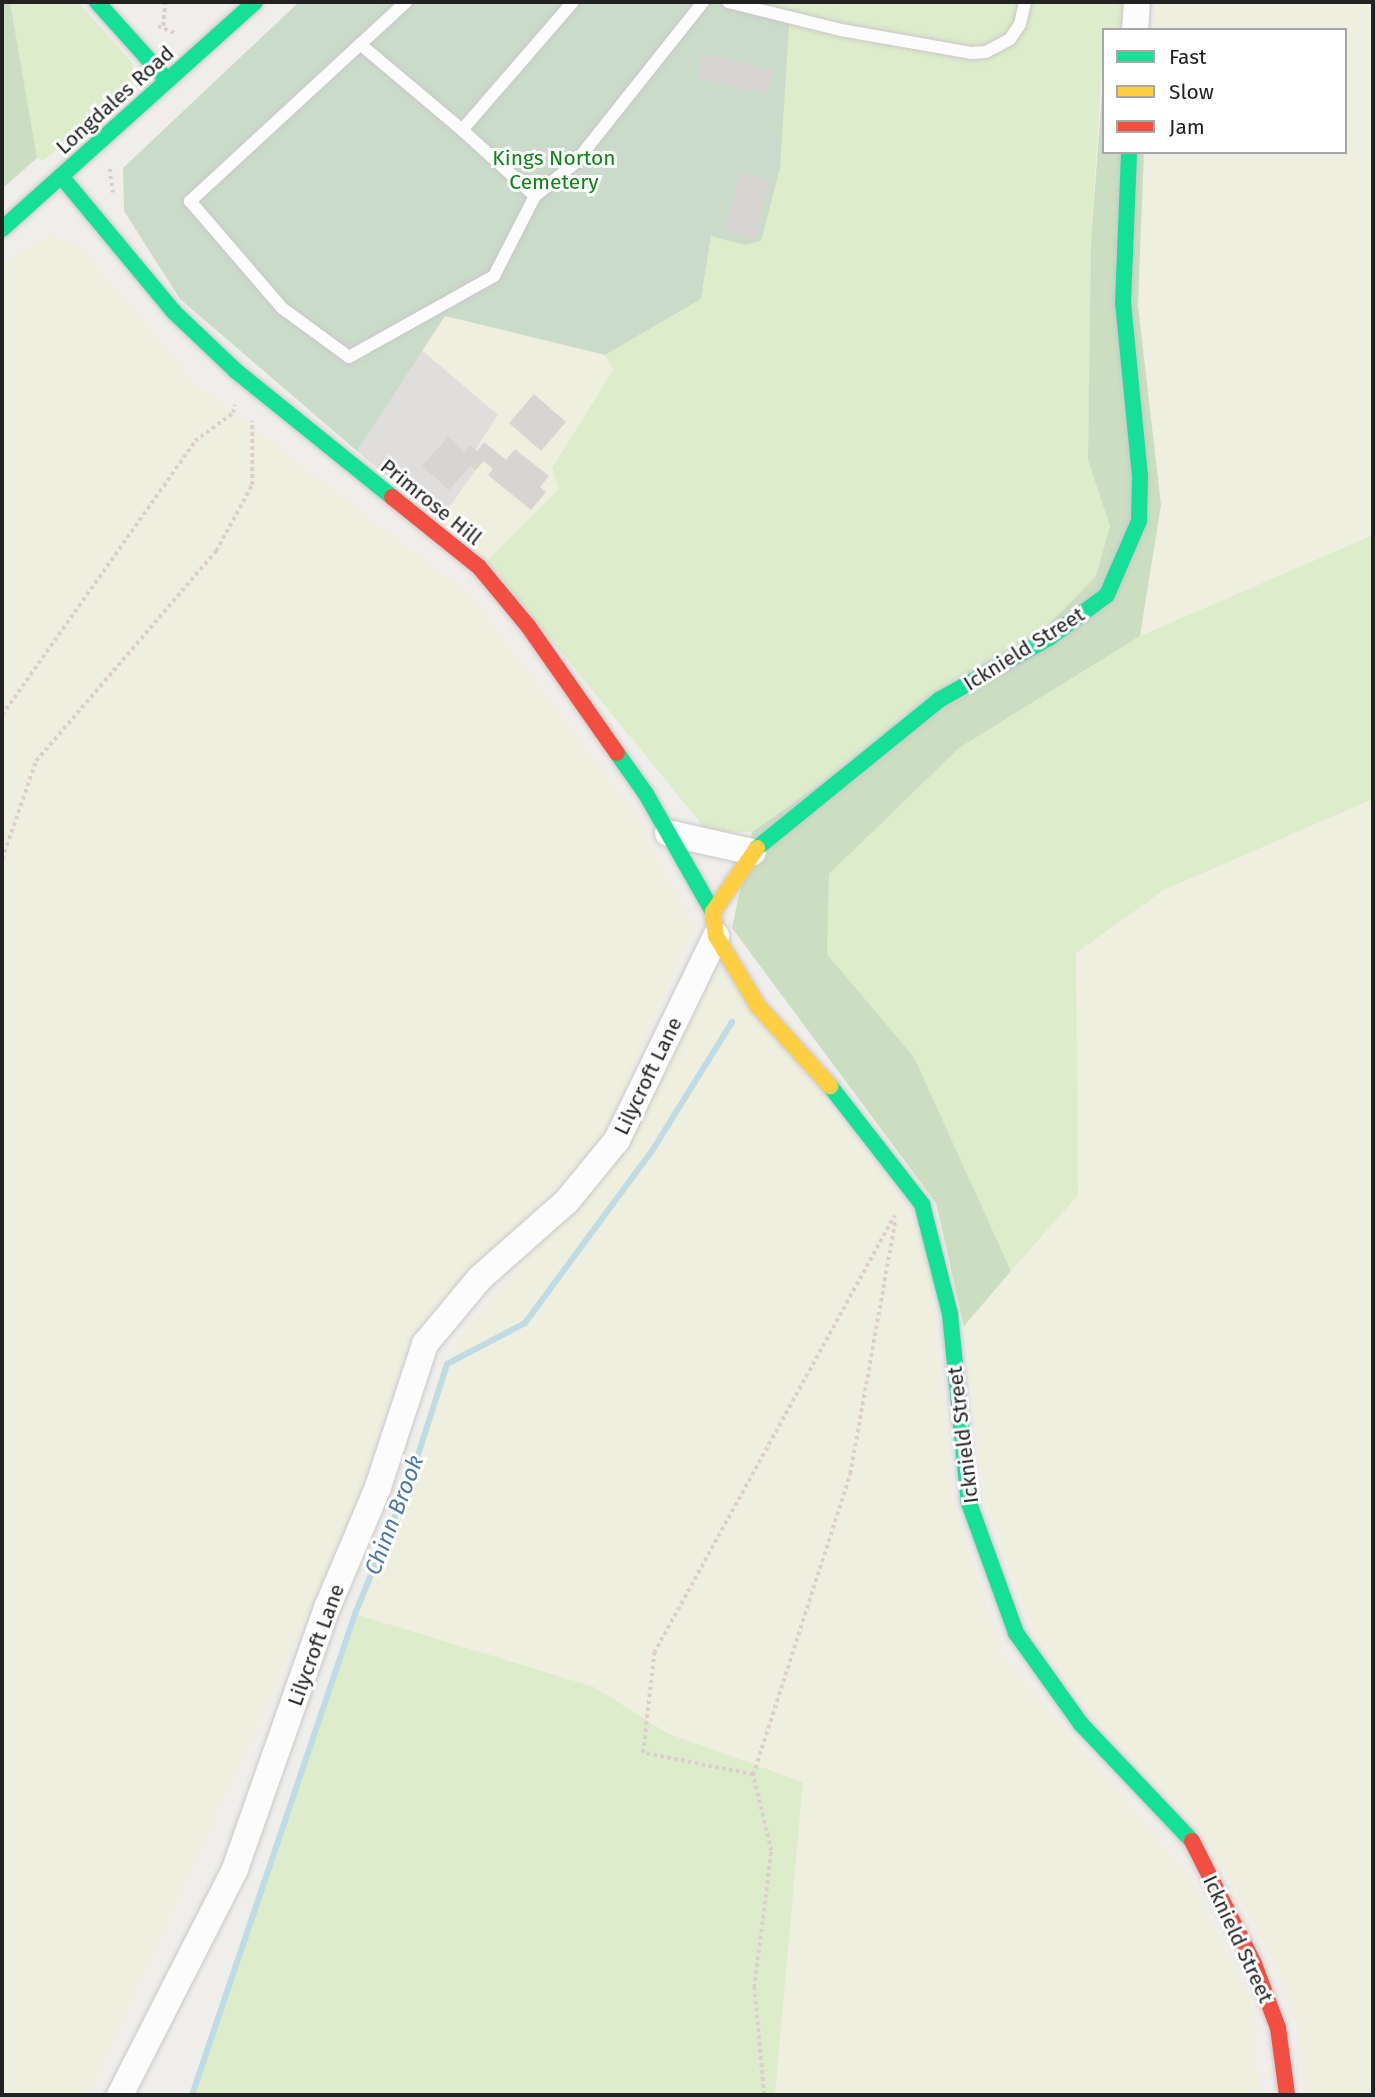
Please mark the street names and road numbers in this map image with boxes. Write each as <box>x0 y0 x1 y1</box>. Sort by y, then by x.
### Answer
street label: Longdales Road <box>51 40 179 160</box>
street label: Primrose Hill <box>375 454 487 550</box>
street label: Icknield Street <box>959 602 1089 696</box>
street label: Lilycroft Lane <box>609 1013 687 1139</box>
street label: Icknield Street <box>942 1365 984 1505</box>
street label: Lilycroft Lane <box>282 1581 350 1709</box>
street label: Icknield Street <box>1197 1871 1279 2007</box>

